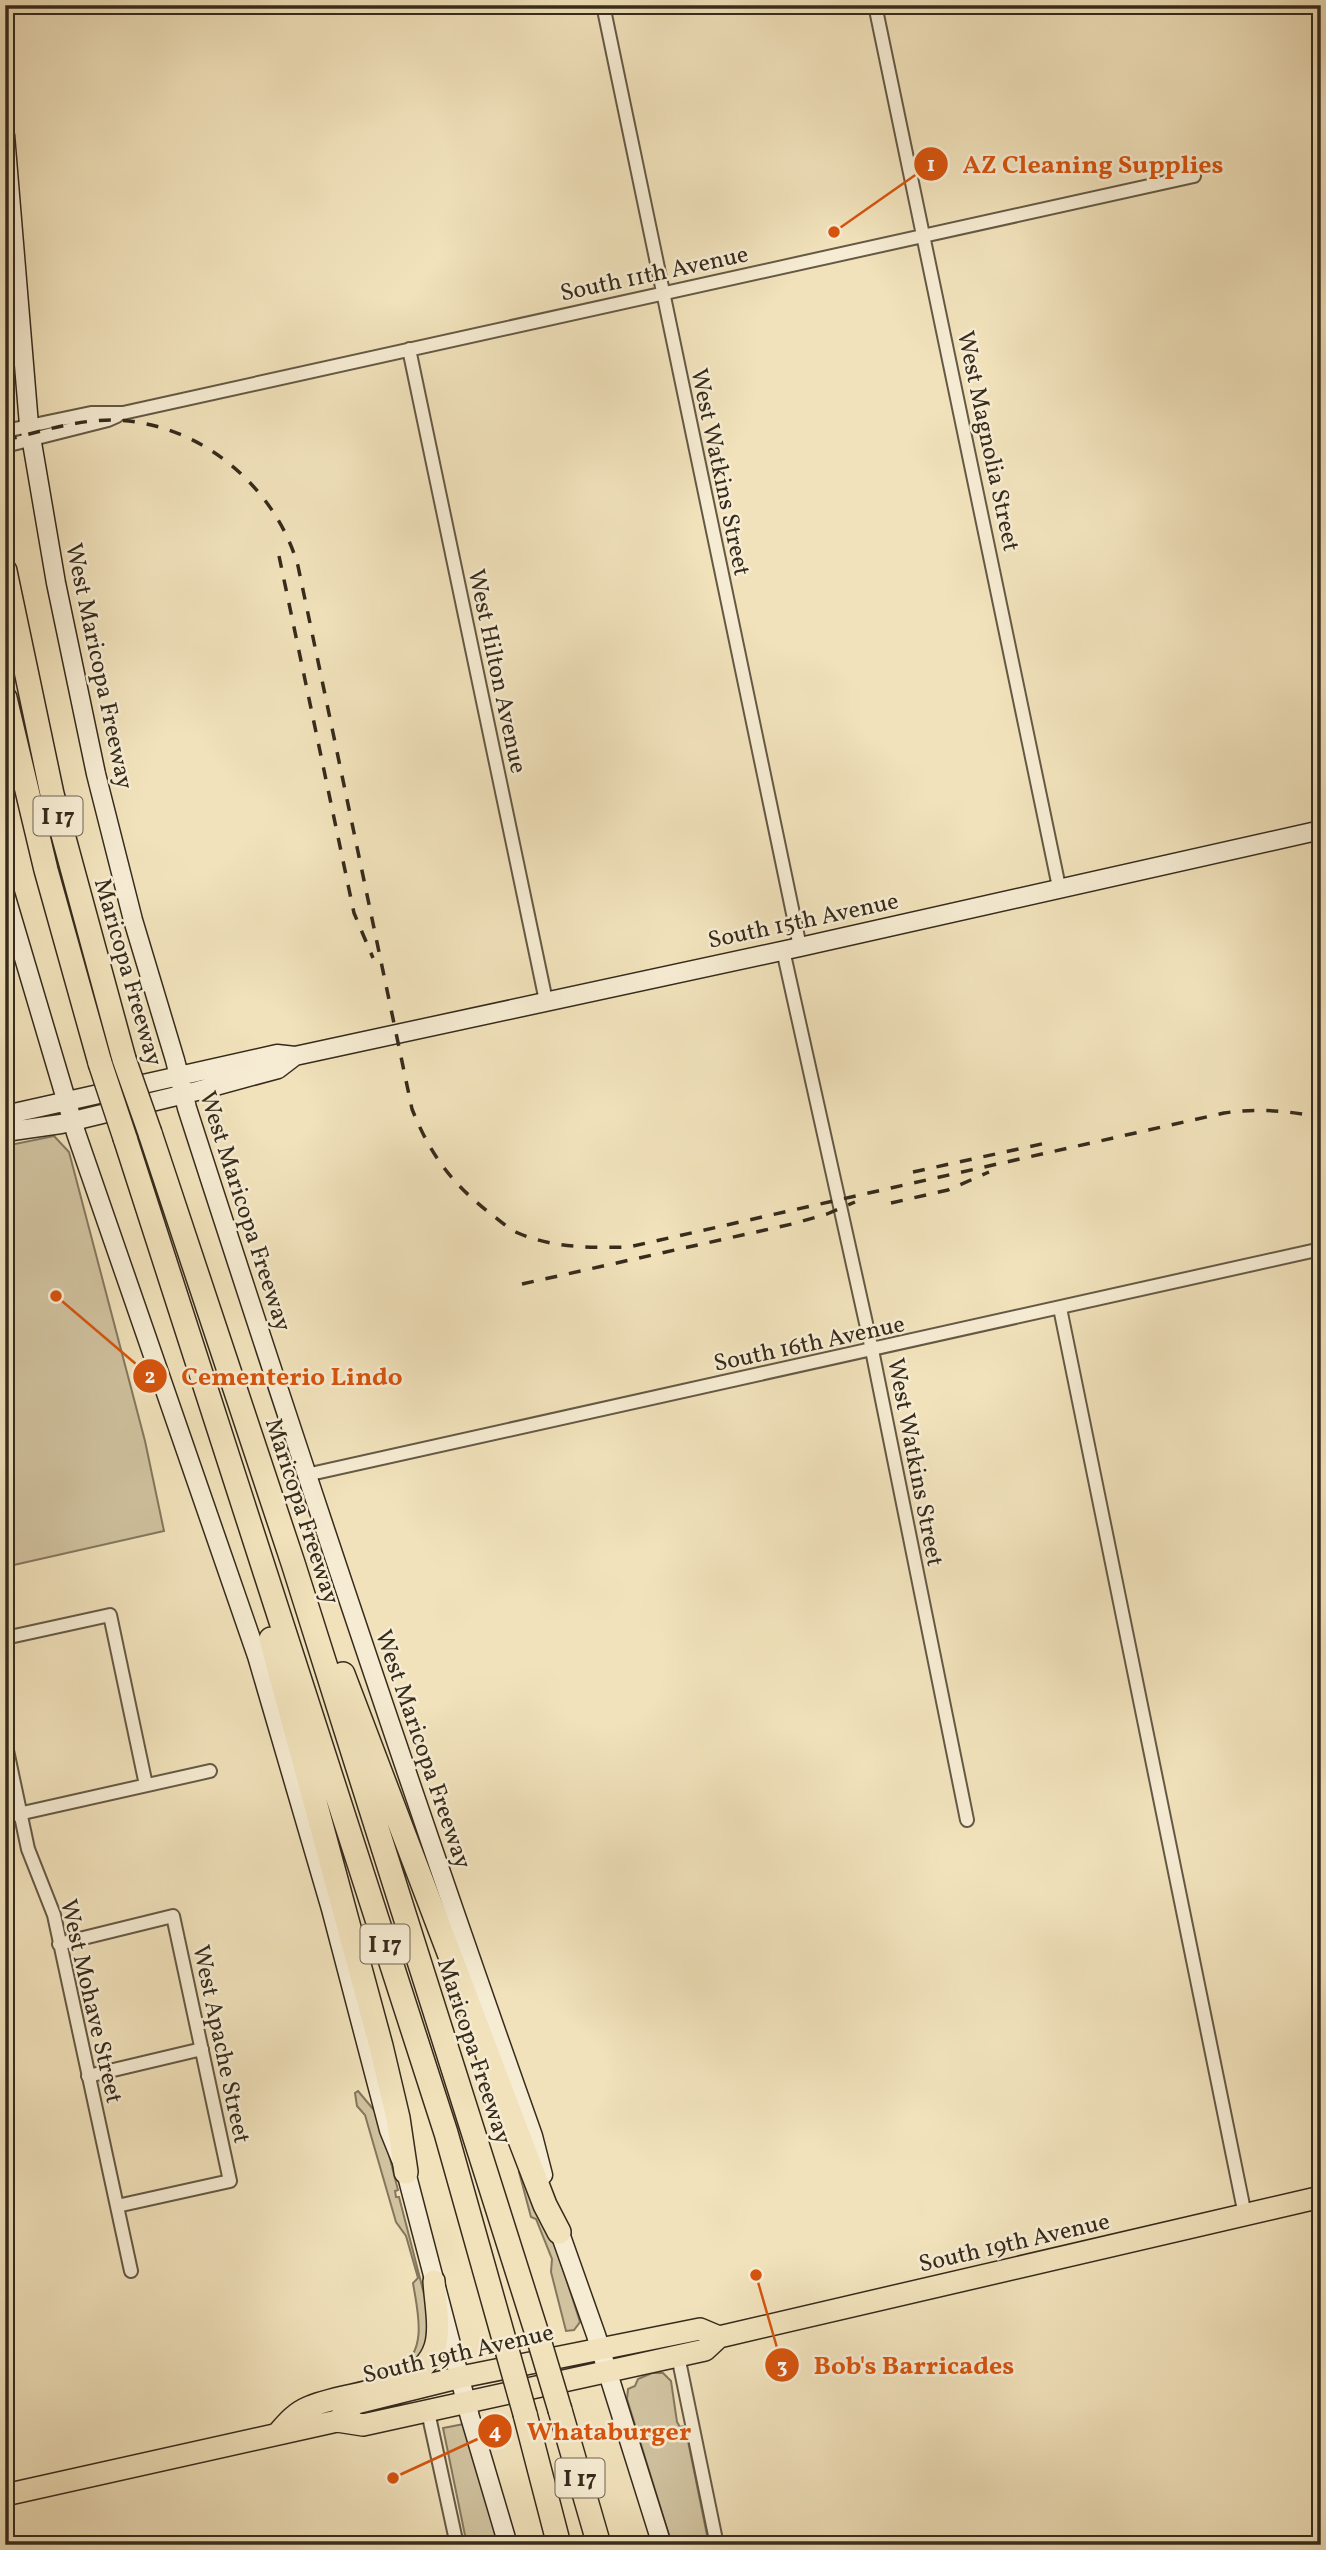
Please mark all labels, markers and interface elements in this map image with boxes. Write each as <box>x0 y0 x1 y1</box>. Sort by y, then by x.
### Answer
callout: AZ Cleaning Supplies <box>913 140 1238 187</box>
text: AZ Cleaning Supplies <box>962 148 1224 184</box>
text: 1 <box>927 151 935 180</box>
street label: South 11th Avenue <box>557 238 752 312</box>
street label: West Magnolia Street <box>947 328 1027 555</box>
street label: West Watkins Street <box>680 366 758 579</box>
street label: West Maricopa Freeway <box>55 540 141 793</box>
street label: West Hilton Avenue <box>458 566 534 777</box>
road number: I 17 <box>34 796 82 836</box>
street label: Maricopa Freeway <box>84 875 170 1070</box>
street label: South 15th Avenue <box>705 885 902 959</box>
street label: West Maricopa Freeway <box>189 1087 299 1336</box>
street label: South 16th Avenue <box>711 1308 908 1382</box>
callout: Cementerio Lindo <box>133 1352 417 1399</box>
street label: West Watkins Street <box>877 1355 951 1569</box>
text: Cementerio Lindo <box>181 1360 403 1396</box>
text: 2 <box>145 1363 155 1392</box>
street label: Maricopa Freeway <box>255 1414 347 1609</box>
street label: West Maricopa Freeway <box>365 1626 479 1874</box>
street label: West Mohave Street <box>50 1896 130 2107</box>
road number: I 17 <box>360 1924 410 1964</box>
street label: West Apache Street <box>182 1942 258 2147</box>
street label: Maricopa Freeway <box>427 1954 519 2149</box>
street label: South 19th Avenue <box>916 2205 1113 2282</box>
street label: South 19th Avenue <box>360 2316 557 2393</box>
callout: Bob's Barricades <box>764 2342 1028 2389</box>
text: Bob's Barricades <box>814 2349 1014 2385</box>
text: 3 <box>777 2353 787 2382</box>
callout: Whataburger <box>478 2407 705 2454</box>
text: Whataburger <box>527 2415 691 2451</box>
text: 4 <box>489 2418 502 2447</box>
road number: I 17 <box>556 2458 604 2498</box>

